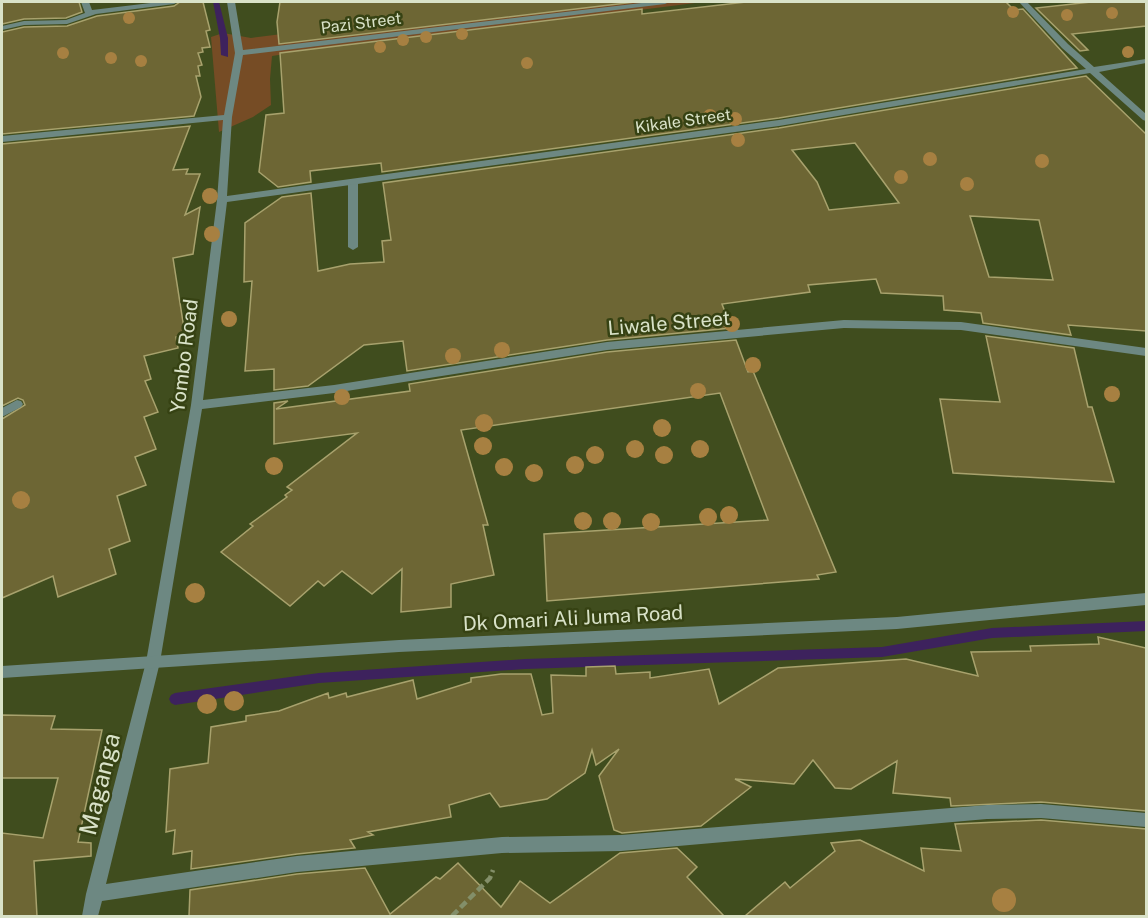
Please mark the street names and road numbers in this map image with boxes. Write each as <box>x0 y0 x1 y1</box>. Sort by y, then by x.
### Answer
street label: Pazi Street <box>320 9 402 37</box>
street label: Kikale Street <box>634 105 732 137</box>
street label: Yombo Road <box>165 298 203 414</box>
street label: Liwale Street <box>607 306 731 340</box>
street label: Dk Omari Ali Juma Road <box>462 600 684 636</box>
street label: Maganga <box>73 730 125 838</box>

